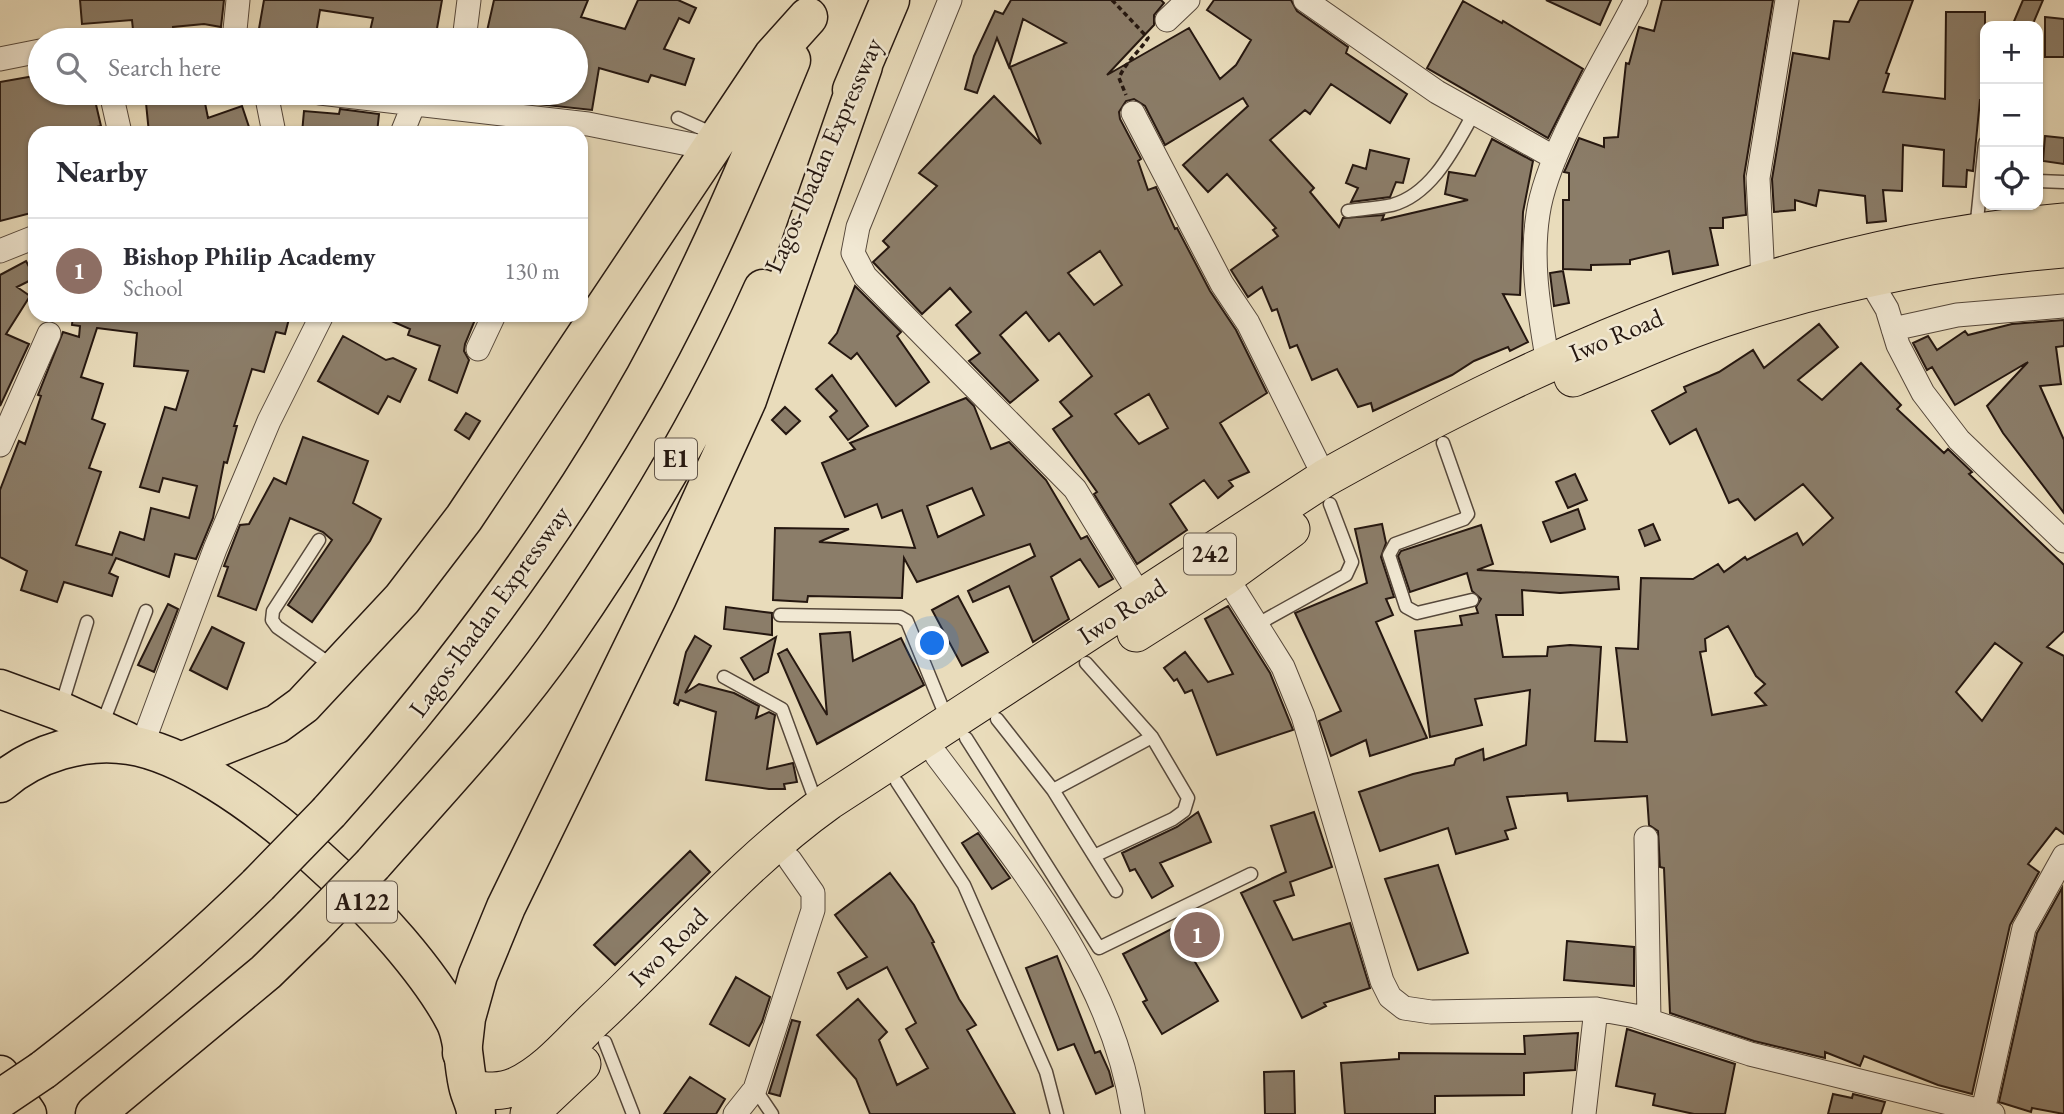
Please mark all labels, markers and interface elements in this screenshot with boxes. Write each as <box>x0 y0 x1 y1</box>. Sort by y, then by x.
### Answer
map controls <box>1980 21 2043 210</box>
button: + <box>1980 21 2043 84</box>
search box <box>28 28 588 105</box>
street label: Lagos-Ibadan Expressway <box>756 32 890 278</box>
icon: search <box>52 48 90 86</box>
text: Search here <box>108 50 221 84</box>
button: − <box>1980 84 2043 147</box>
button: locate <box>1980 147 2043 210</box>
text: Nearby <box>56 152 148 191</box>
text: Bishop Philip Academy <box>123 239 376 273</box>
text: 1 <box>73 256 85 286</box>
text: 130 m <box>504 256 560 286</box>
text: School <box>123 273 183 303</box>
street label: Iwo Road <box>1564 300 1669 370</box>
road number: E1 <box>655 438 697 480</box>
street label: Lagos-Ibadan Expressway <box>401 498 578 724</box>
road number: 242 <box>1184 534 1236 574</box>
street label: Iwo Road <box>1071 569 1173 652</box>
your location <box>915 626 949 660</box>
road number: A122 <box>327 882 397 922</box>
street label: Iwo Road <box>621 900 715 994</box>
pin: 1 <box>1174 909 1220 961</box>

